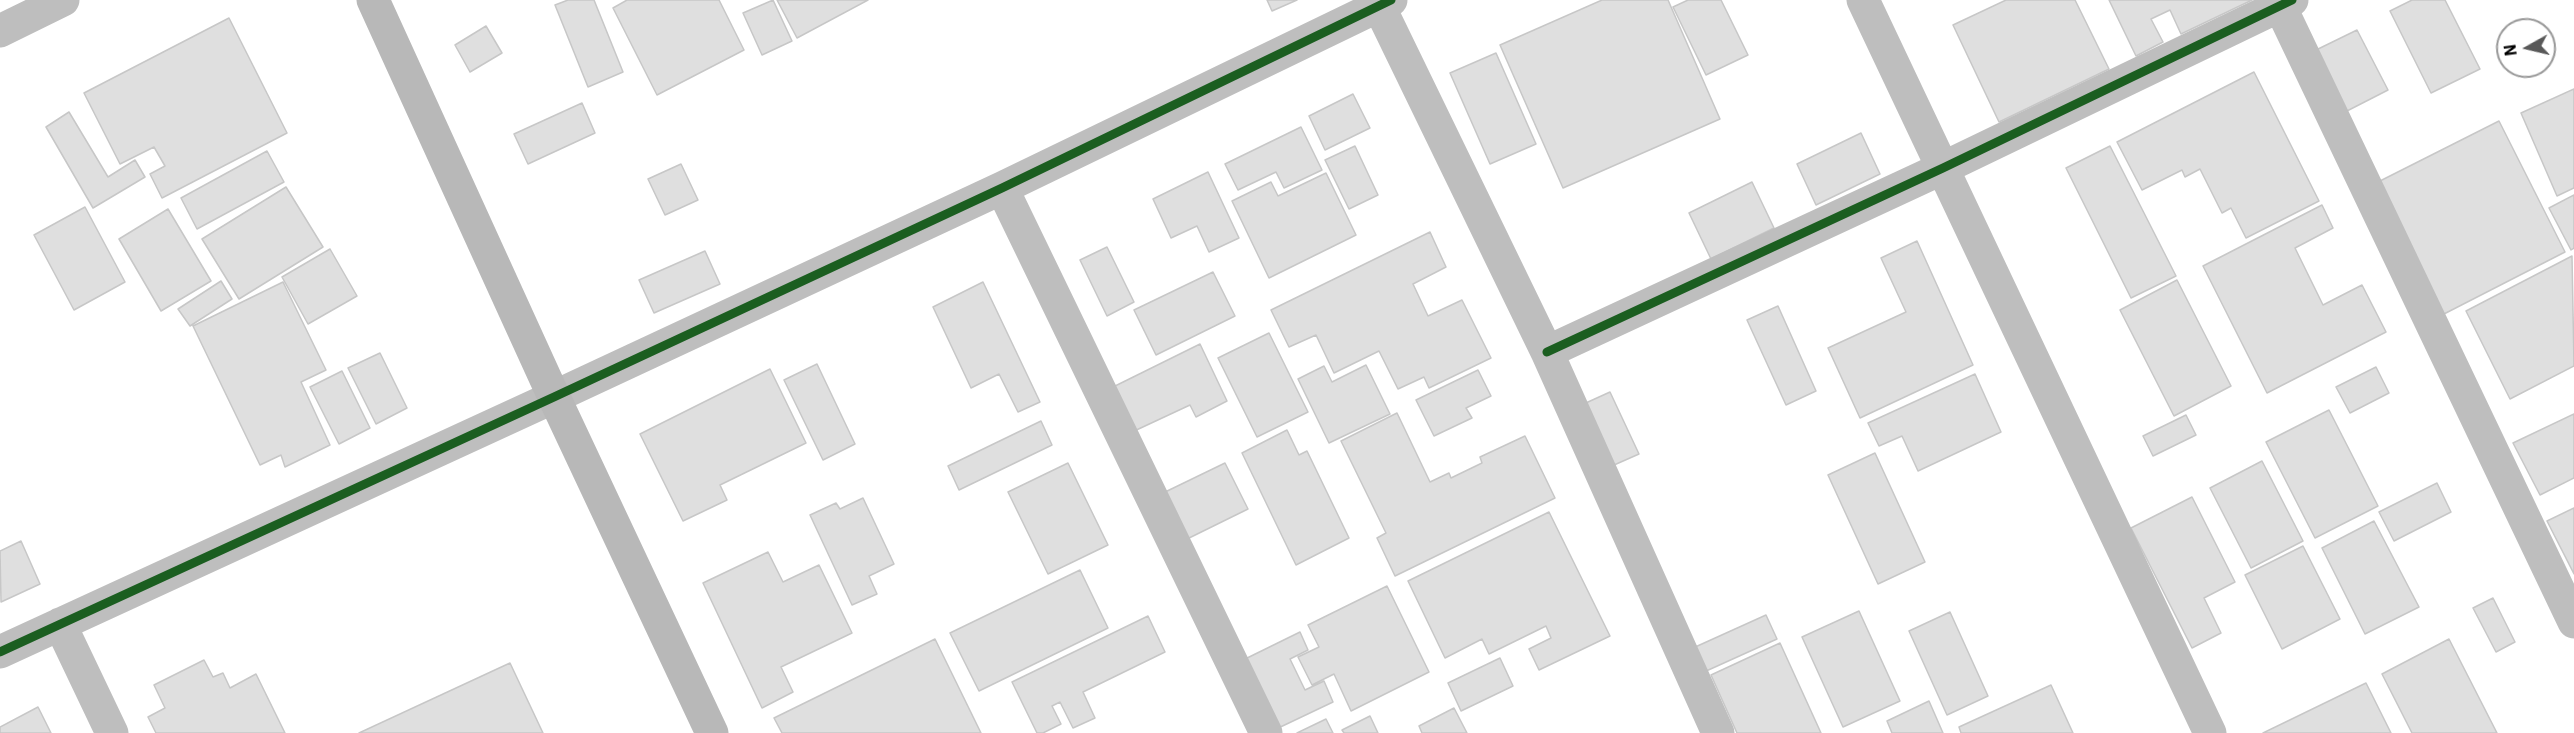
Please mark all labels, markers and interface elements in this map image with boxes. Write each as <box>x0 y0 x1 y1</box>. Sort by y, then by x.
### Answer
north arrow <box>2496 18 2556 78</box>
text: N <box>2499 43 2521 57</box>

